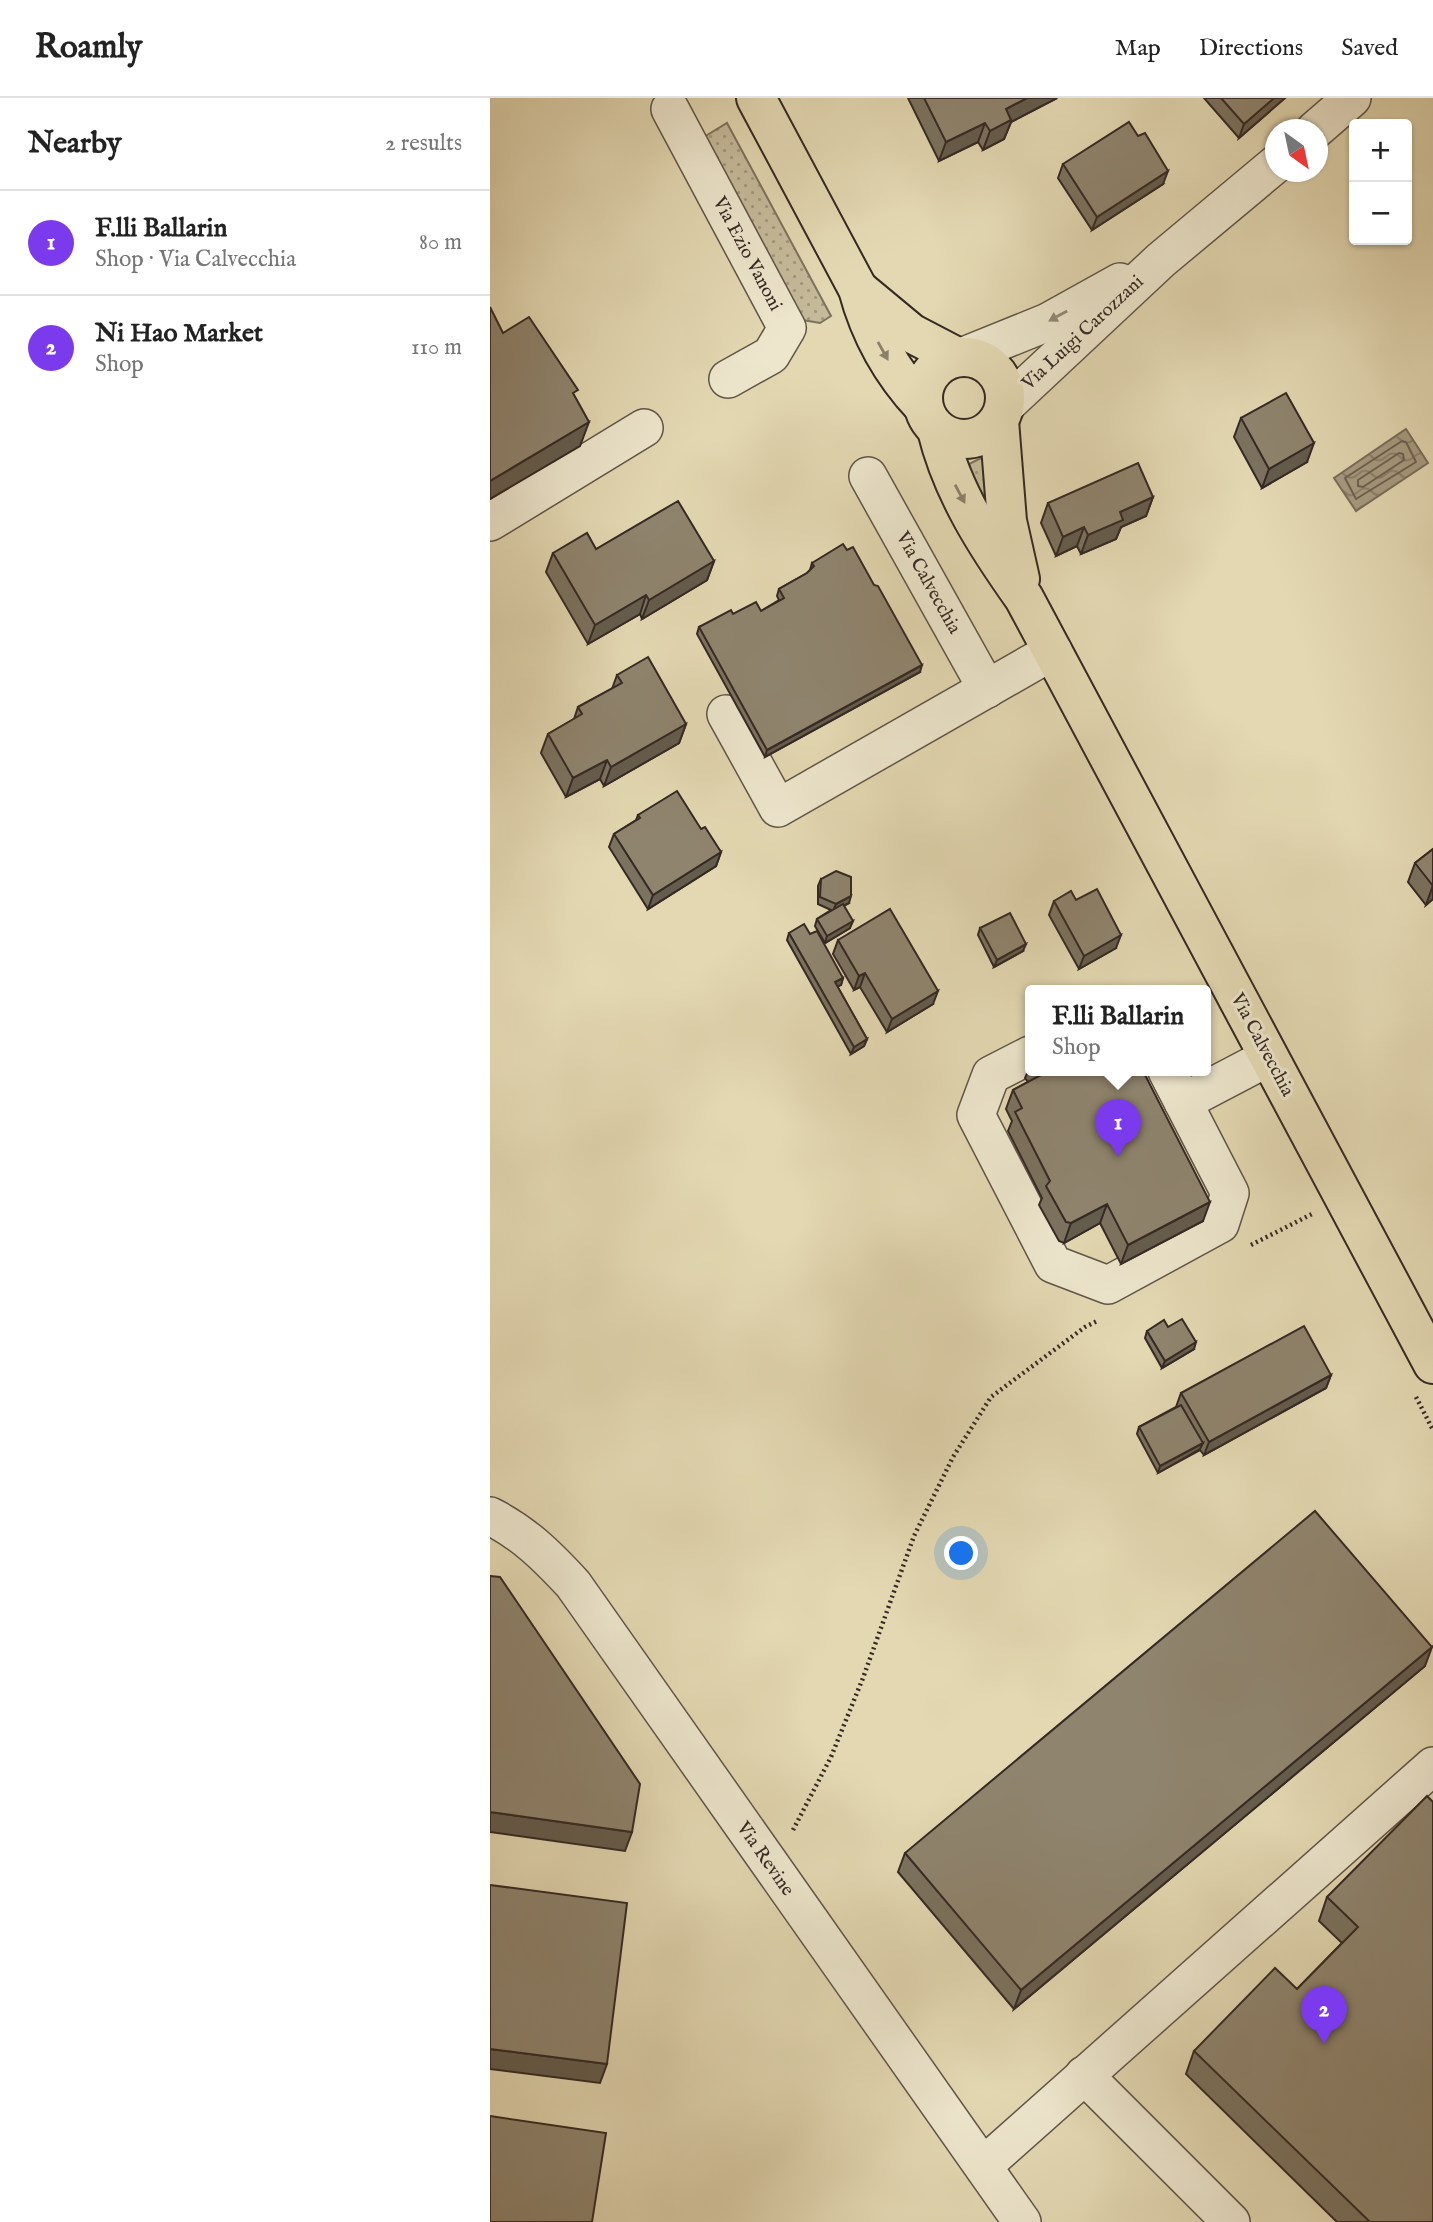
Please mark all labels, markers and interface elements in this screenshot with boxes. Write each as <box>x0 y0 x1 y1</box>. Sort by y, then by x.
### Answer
text: Roamly <box>35 27 142 69</box>
text: Map <box>1115 33 1161 64</box>
text: Directions <box>1199 33 1303 64</box>
text: Saved <box>1341 33 1398 64</box>
north arrow <box>1265 119 1328 182</box>
map controls <box>1349 119 1412 245</box>
button: + <box>1349 119 1412 182</box>
text: Nearby <box>28 125 121 163</box>
text: 2 results <box>385 129 462 158</box>
button: − <box>1349 182 1412 245</box>
street label: Via Ezio Vanoni <box>706 192 787 315</box>
text: F.lli Ballarin <box>95 212 227 245</box>
text: 1 <box>47 228 55 257</box>
text: 80 m <box>419 228 462 257</box>
text: Shop · Via Calvecchia <box>95 245 296 274</box>
street label: Via Luigi Carozzani <box>1016 270 1149 396</box>
one-way arrow <box>1048 311 1068 322</box>
text: Ni Hao Market <box>95 317 263 350</box>
text: 2 <box>46 333 56 362</box>
text: 110 m <box>411 333 462 362</box>
one-way arrow <box>877 342 889 361</box>
text: Shop <box>95 350 144 379</box>
one-way arrow <box>954 484 966 504</box>
street label: Via Calvecchia <box>890 527 966 639</box>
popup <box>1025 985 1211 1076</box>
street label: Via Calvecchia <box>1224 988 1300 1101</box>
text: F.lli Ballarin <box>1052 1000 1184 1033</box>
text: Shop <box>1052 1033 1101 1062</box>
pin: 1 <box>1095 1099 1141 1157</box>
your location <box>944 1536 978 1570</box>
street label: Via Revine <box>730 1816 799 1901</box>
pin: 2 <box>1301 1986 1347 2044</box>

